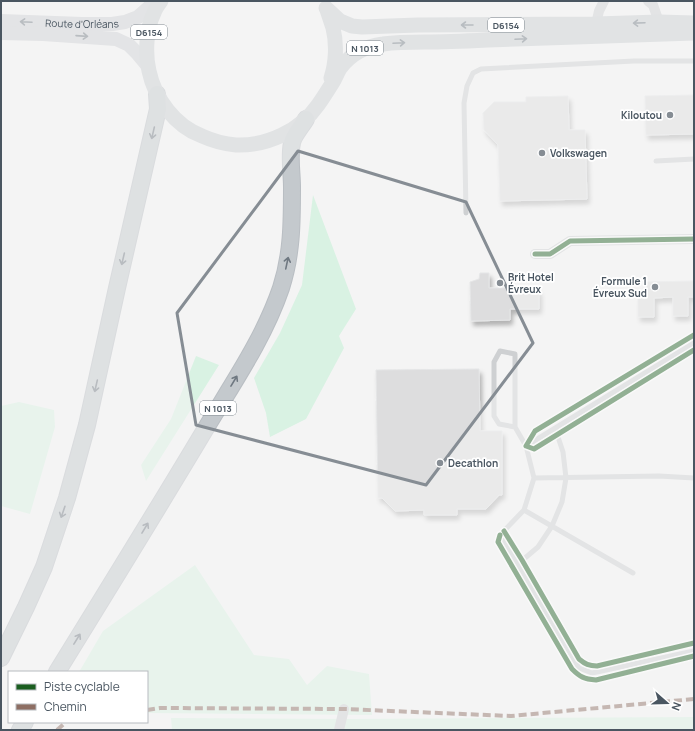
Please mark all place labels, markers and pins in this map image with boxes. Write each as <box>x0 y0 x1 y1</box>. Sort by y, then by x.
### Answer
place label: Kiloutou <box>621 108 662 122</box>
marker: Kiloutou <box>665 110 675 120</box>
place label: Volkswagen <box>550 146 607 160</box>
marker: Volkswagen <box>537 148 547 158</box>
place label: Brit Hotel Évreux <box>508 270 554 296</box>
place label: Formule 1 Évreux Sud <box>593 274 647 300</box>
marker: Brit Hotel Évreux <box>495 278 505 288</box>
marker: Formule 1 Évreux Sud <box>650 282 660 292</box>
place label: Decathlon <box>448 456 498 470</box>
marker: Decathlon <box>435 458 445 468</box>

